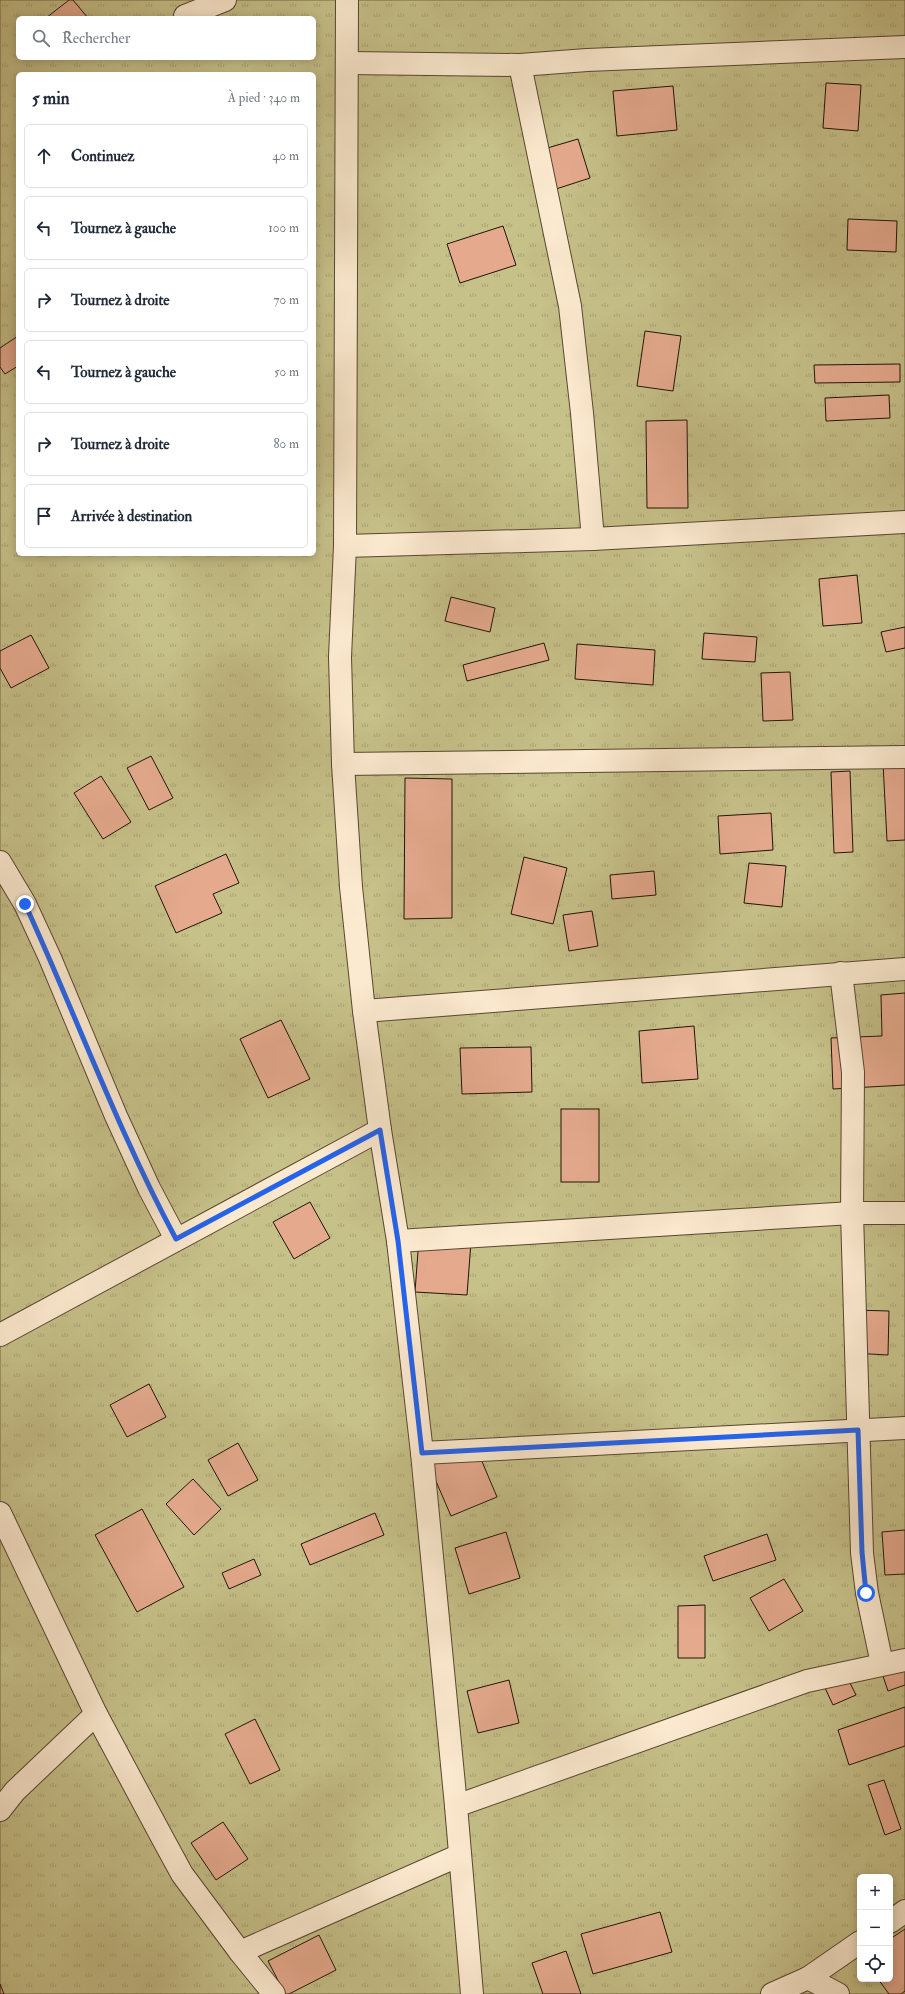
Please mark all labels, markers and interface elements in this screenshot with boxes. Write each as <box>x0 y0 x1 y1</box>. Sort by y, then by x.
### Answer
search box <box>16 16 316 60</box>
icon: search <box>30 27 52 49</box>
text: Rechercher <box>62 29 130 48</box>
text: 5 min <box>32 88 70 109</box>
text: À pied · 340 m <box>228 90 300 106</box>
icon: ahead <box>33 145 55 167</box>
text: Continuez <box>71 147 135 166</box>
text: 40 m <box>273 148 299 164</box>
icon: left <box>33 217 55 239</box>
text: Tournez à gauche <box>71 219 176 238</box>
text: 100 m <box>268 220 299 236</box>
icon: right <box>33 289 55 311</box>
text: Tournez à droite <box>71 291 170 310</box>
text: 70 m <box>274 292 299 308</box>
icon: left <box>33 361 55 383</box>
text: Tournez à gauche <box>71 363 176 382</box>
text: 50 m <box>274 364 299 380</box>
icon: right <box>33 433 55 455</box>
text: Tournez à droite <box>71 435 170 454</box>
text: 80 m <box>273 436 299 452</box>
icon: arrive <box>33 505 55 527</box>
text: Arrivée à destination <box>71 507 192 526</box>
route end <box>16 895 34 913</box>
route start <box>857 1584 875 1602</box>
map controls <box>857 1874 893 1982</box>
button: + <box>857 1874 893 1910</box>
button: − <box>857 1910 893 1946</box>
button: locate <box>857 1946 893 1982</box>

